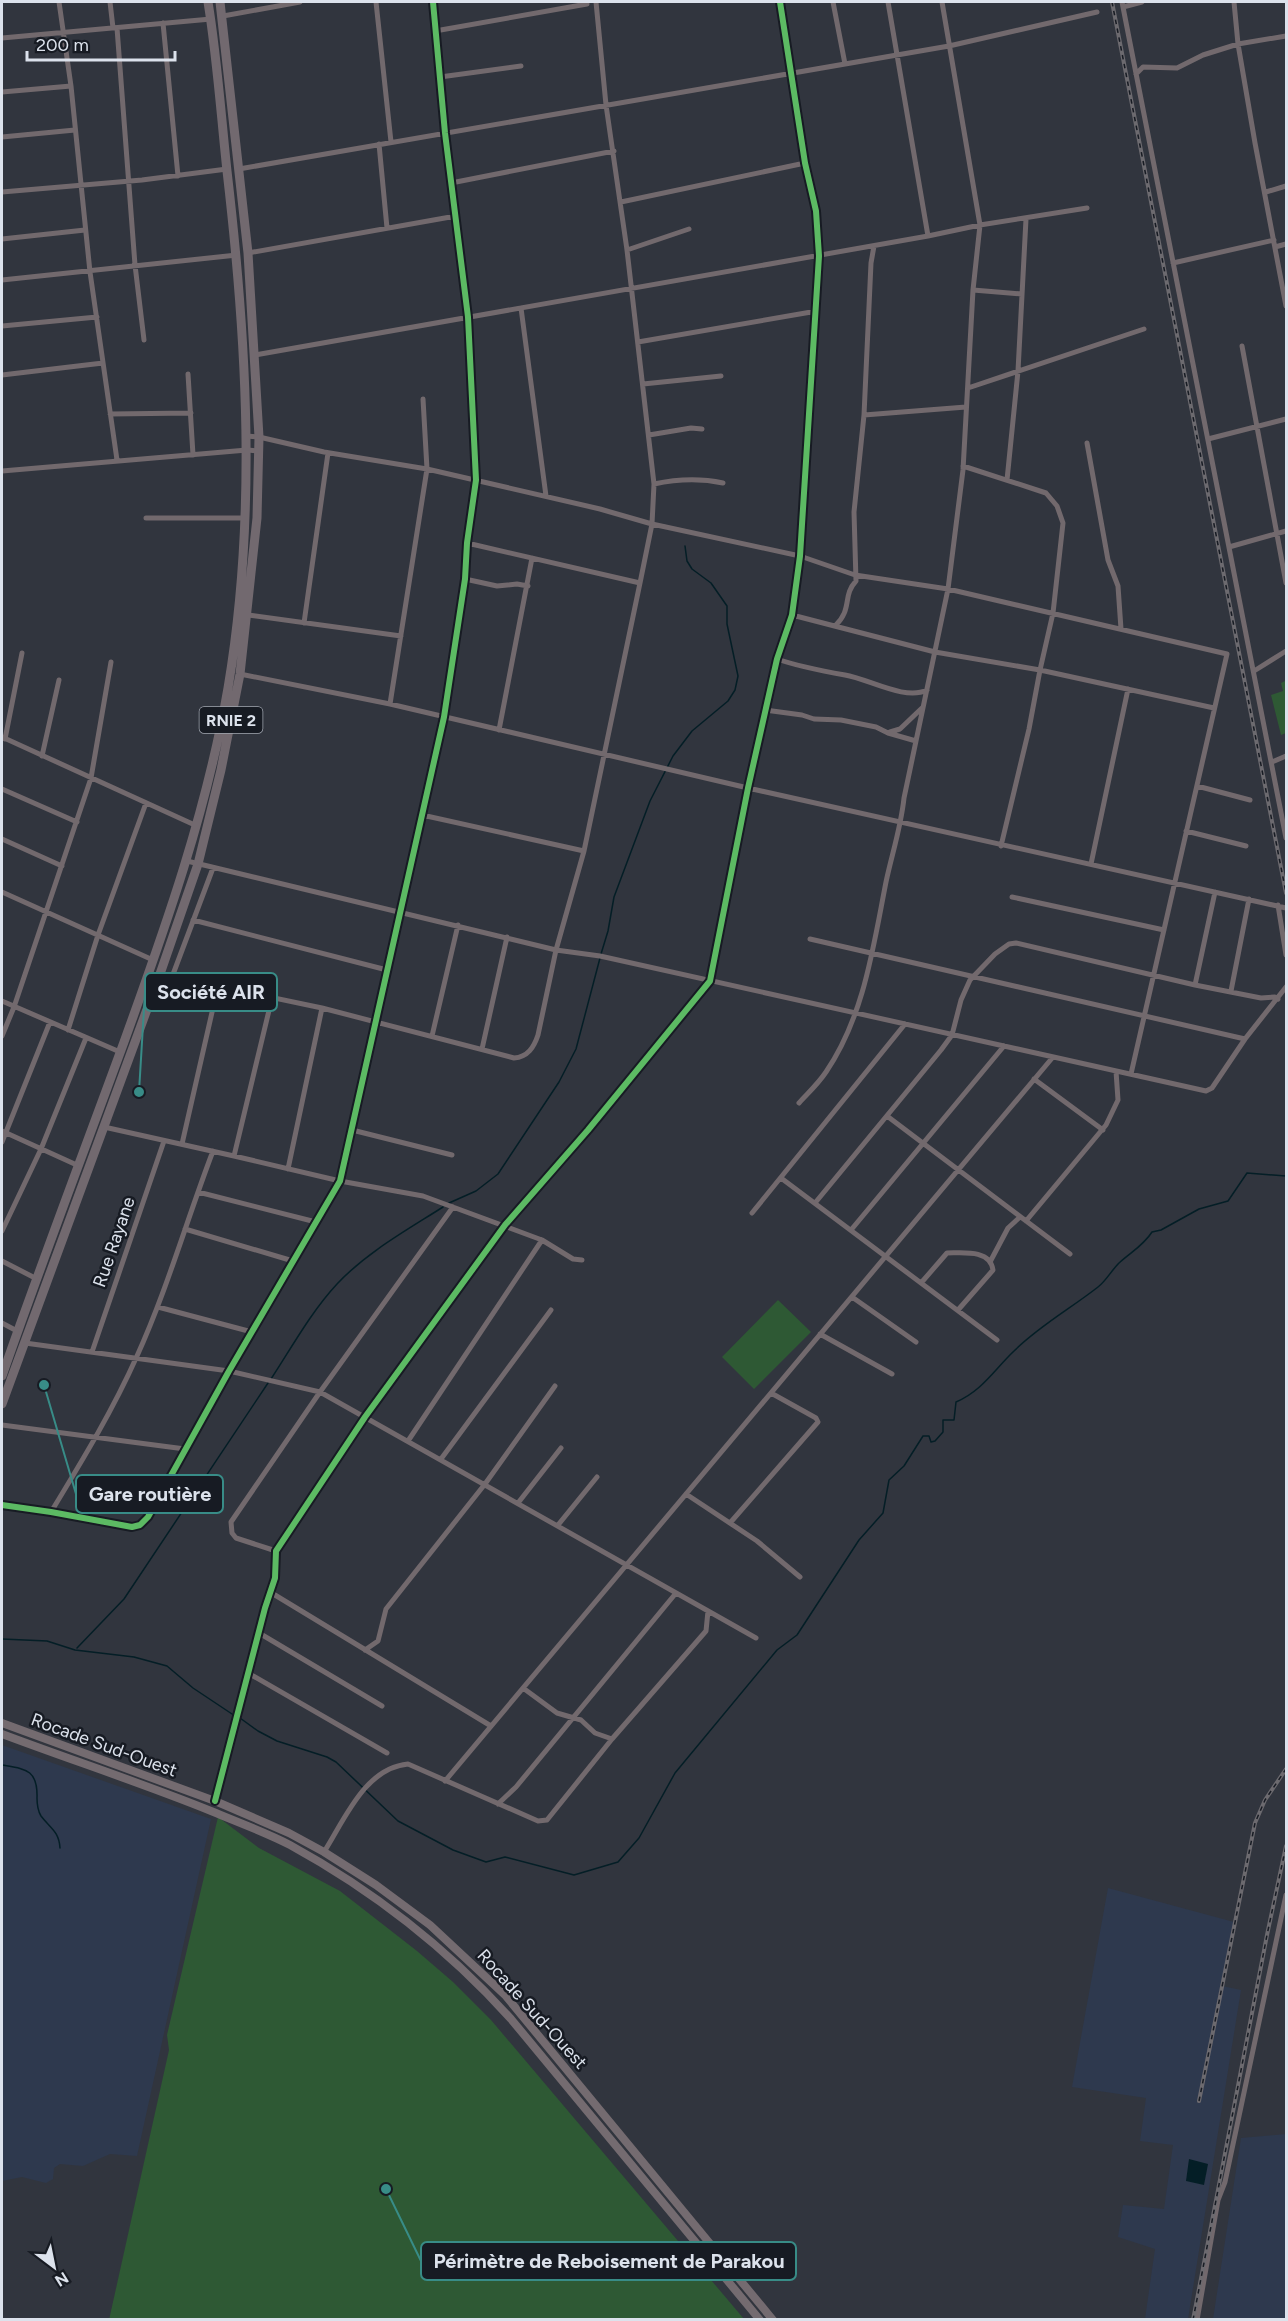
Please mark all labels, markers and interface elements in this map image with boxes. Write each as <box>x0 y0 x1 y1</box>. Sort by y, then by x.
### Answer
scale bar <box>27 24 176 62</box>
text: 200 m <box>36 34 89 56</box>
road number: RNIE 2 <box>200 707 262 733</box>
callout: Société AIR <box>145 973 277 1011</box>
text: Société AIR <box>157 980 265 1004</box>
street label: Rue Rayane <box>88 1194 140 1290</box>
callout: Gare routière <box>76 1475 223 1513</box>
text: Gare routière <box>89 1482 211 1506</box>
street label: Rocade Sud-Ouest <box>28 1708 180 1782</box>
street label: Rocade Sud-Ouest <box>472 1945 592 2074</box>
north arrow <box>24 2237 84 2297</box>
callout: Périmètre de Reboisement de Parakou <box>421 2242 796 2280</box>
text: Périmètre de Reboisement de Parakou <box>433 2249 785 2273</box>
text: N <box>51 2268 72 2291</box>

